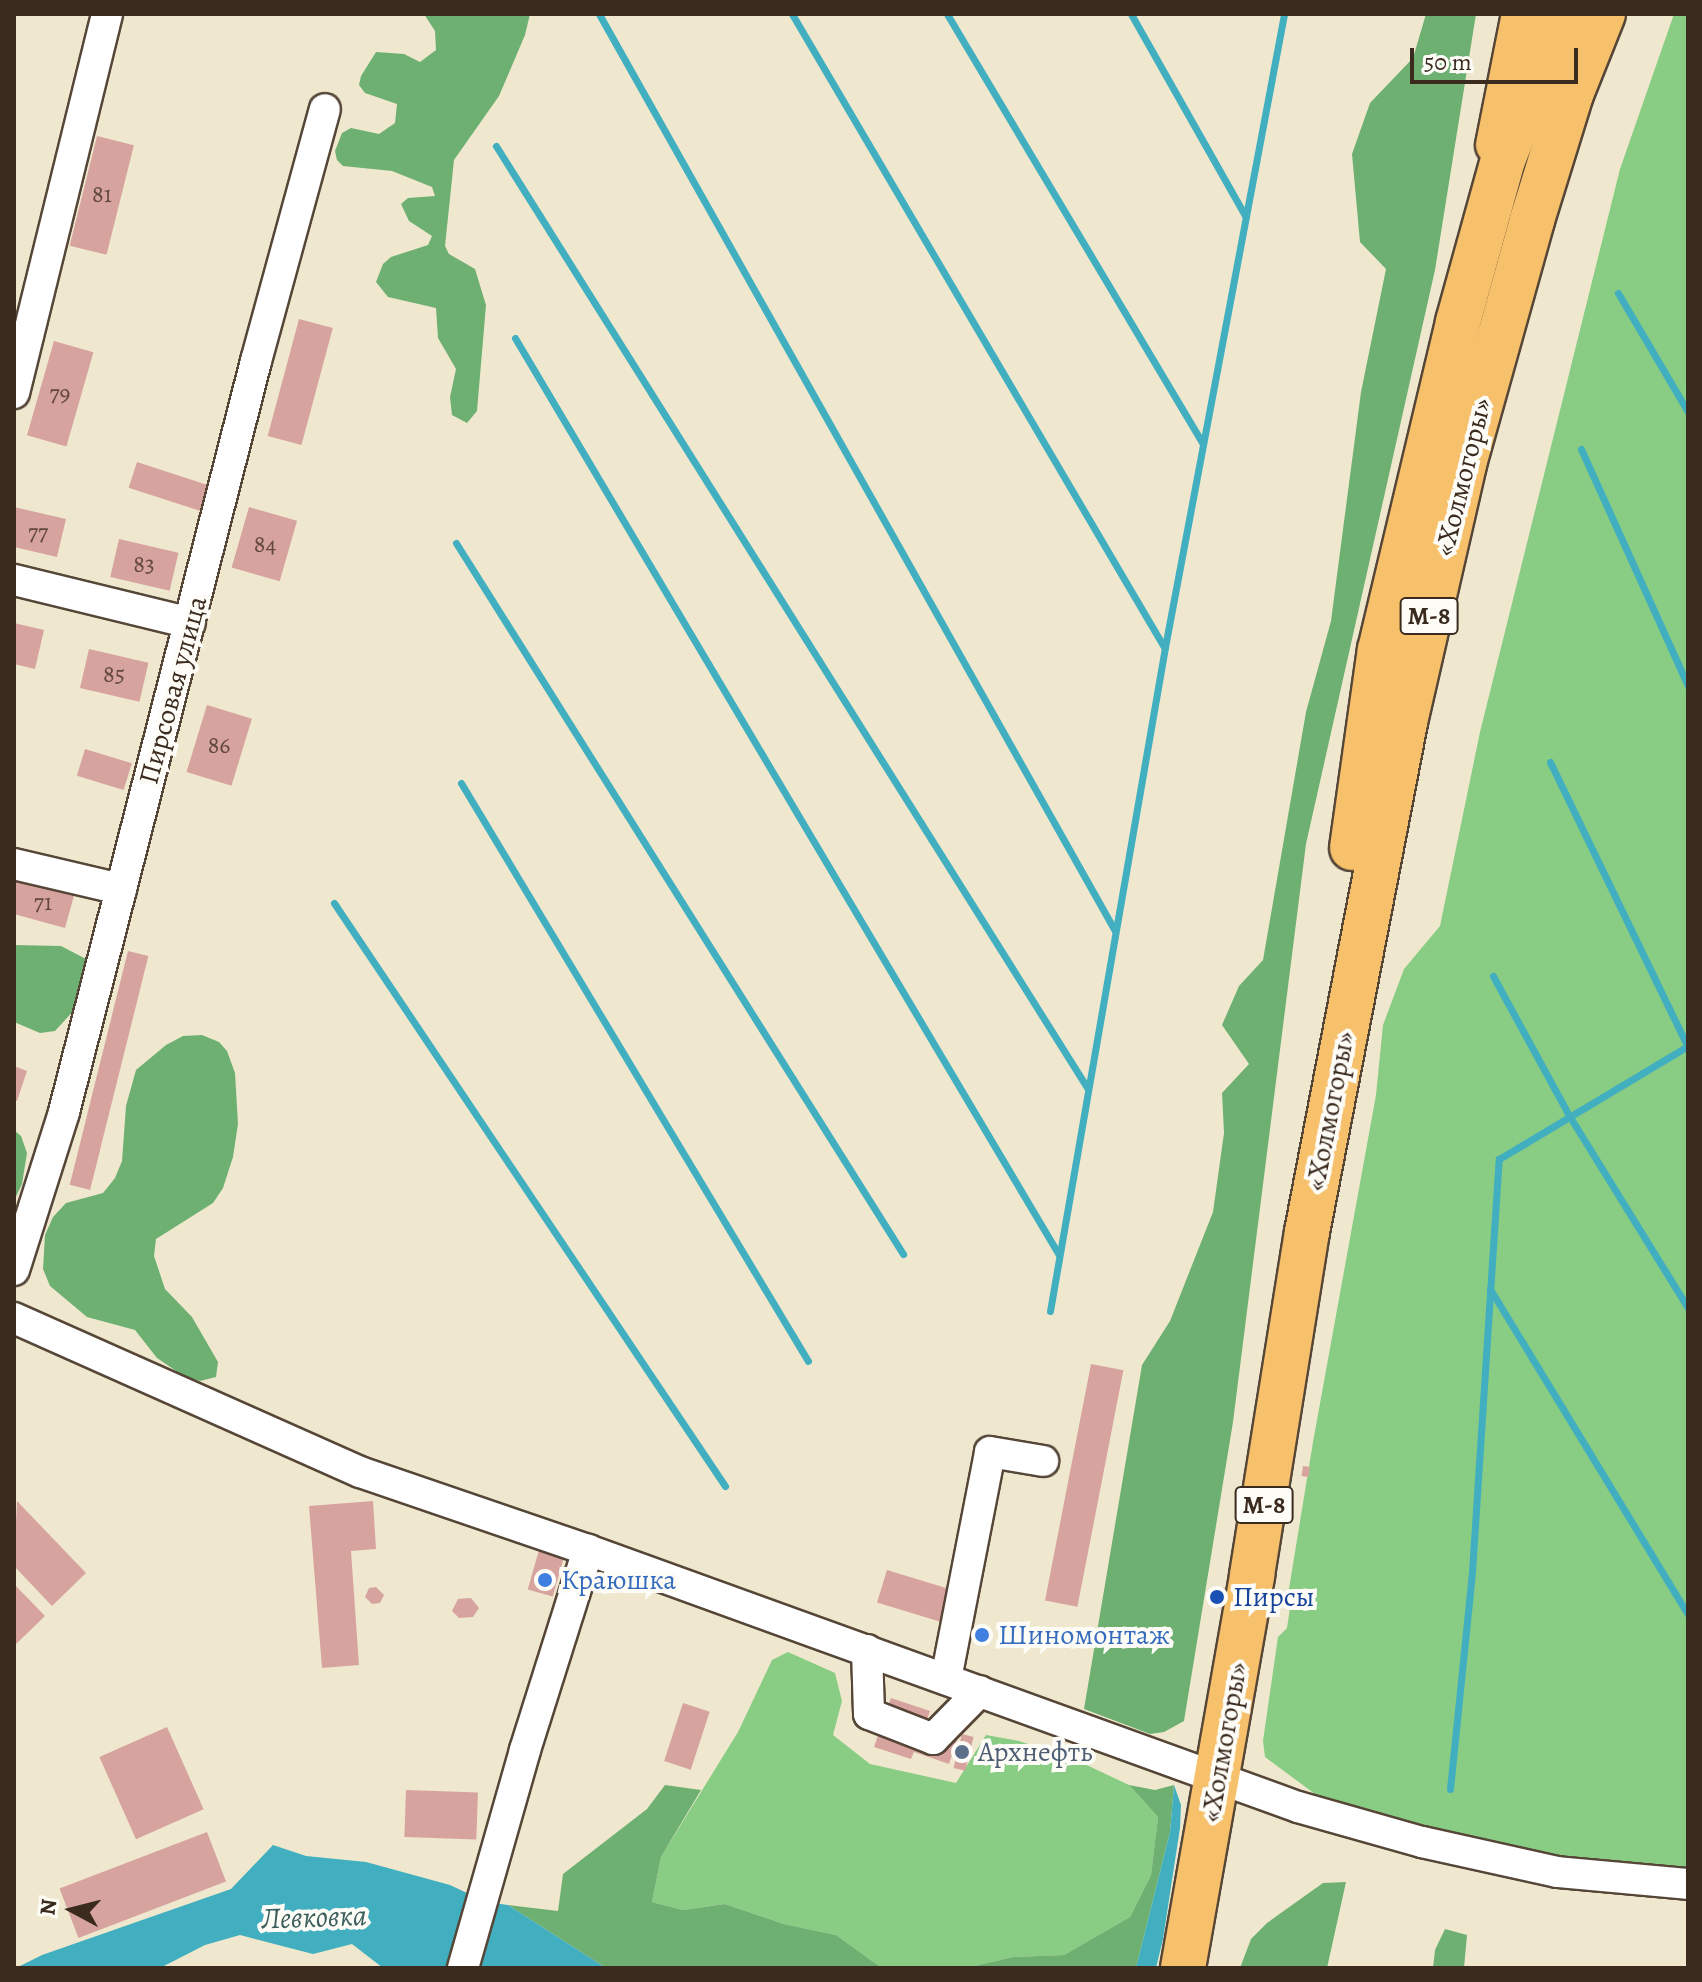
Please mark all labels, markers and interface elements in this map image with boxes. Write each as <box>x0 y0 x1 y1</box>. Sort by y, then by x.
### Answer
scale bar <box>1414 32 1582 82</box>
text: 50 m <box>1424 46 1472 78</box>
house number: 81 <box>92 181 112 209</box>
house number: 79 <box>50 380 70 408</box>
street label: «Холмогоры» <box>1427 394 1499 560</box>
house number: 77 <box>28 519 48 547</box>
house number: 84 <box>254 531 276 559</box>
house number: 83 <box>133 551 155 579</box>
street label: Пирсовая улица <box>132 592 214 788</box>
road number: М-8 <box>1399 594 1459 638</box>
house number: 85 <box>103 661 125 689</box>
house number: 86 <box>208 732 230 760</box>
house number: 71 <box>34 889 52 917</box>
street label: «Холмогоры» <box>1298 1028 1362 1194</box>
road number: М-8 <box>1234 1483 1294 1527</box>
place label: Краюшка <box>561 1563 676 1597</box>
marker: Краюшка <box>536 1571 554 1589</box>
place label: Пирсы <box>1233 1580 1315 1614</box>
marker: Пирсы <box>1208 1588 1226 1606</box>
place label: Шиномонтаж <box>998 1618 1170 1652</box>
marker: Шиномонтаж <box>973 1626 991 1644</box>
street label: «Холмогоры» <box>1193 1659 1255 1825</box>
place label: Архнефть <box>978 1735 1092 1769</box>
marker: Архнефть <box>953 1743 971 1761</box>
north arrow <box>32 1870 112 1950</box>
text: N <box>32 1897 64 1917</box>
water label: Левковка <box>260 1897 368 1937</box>

